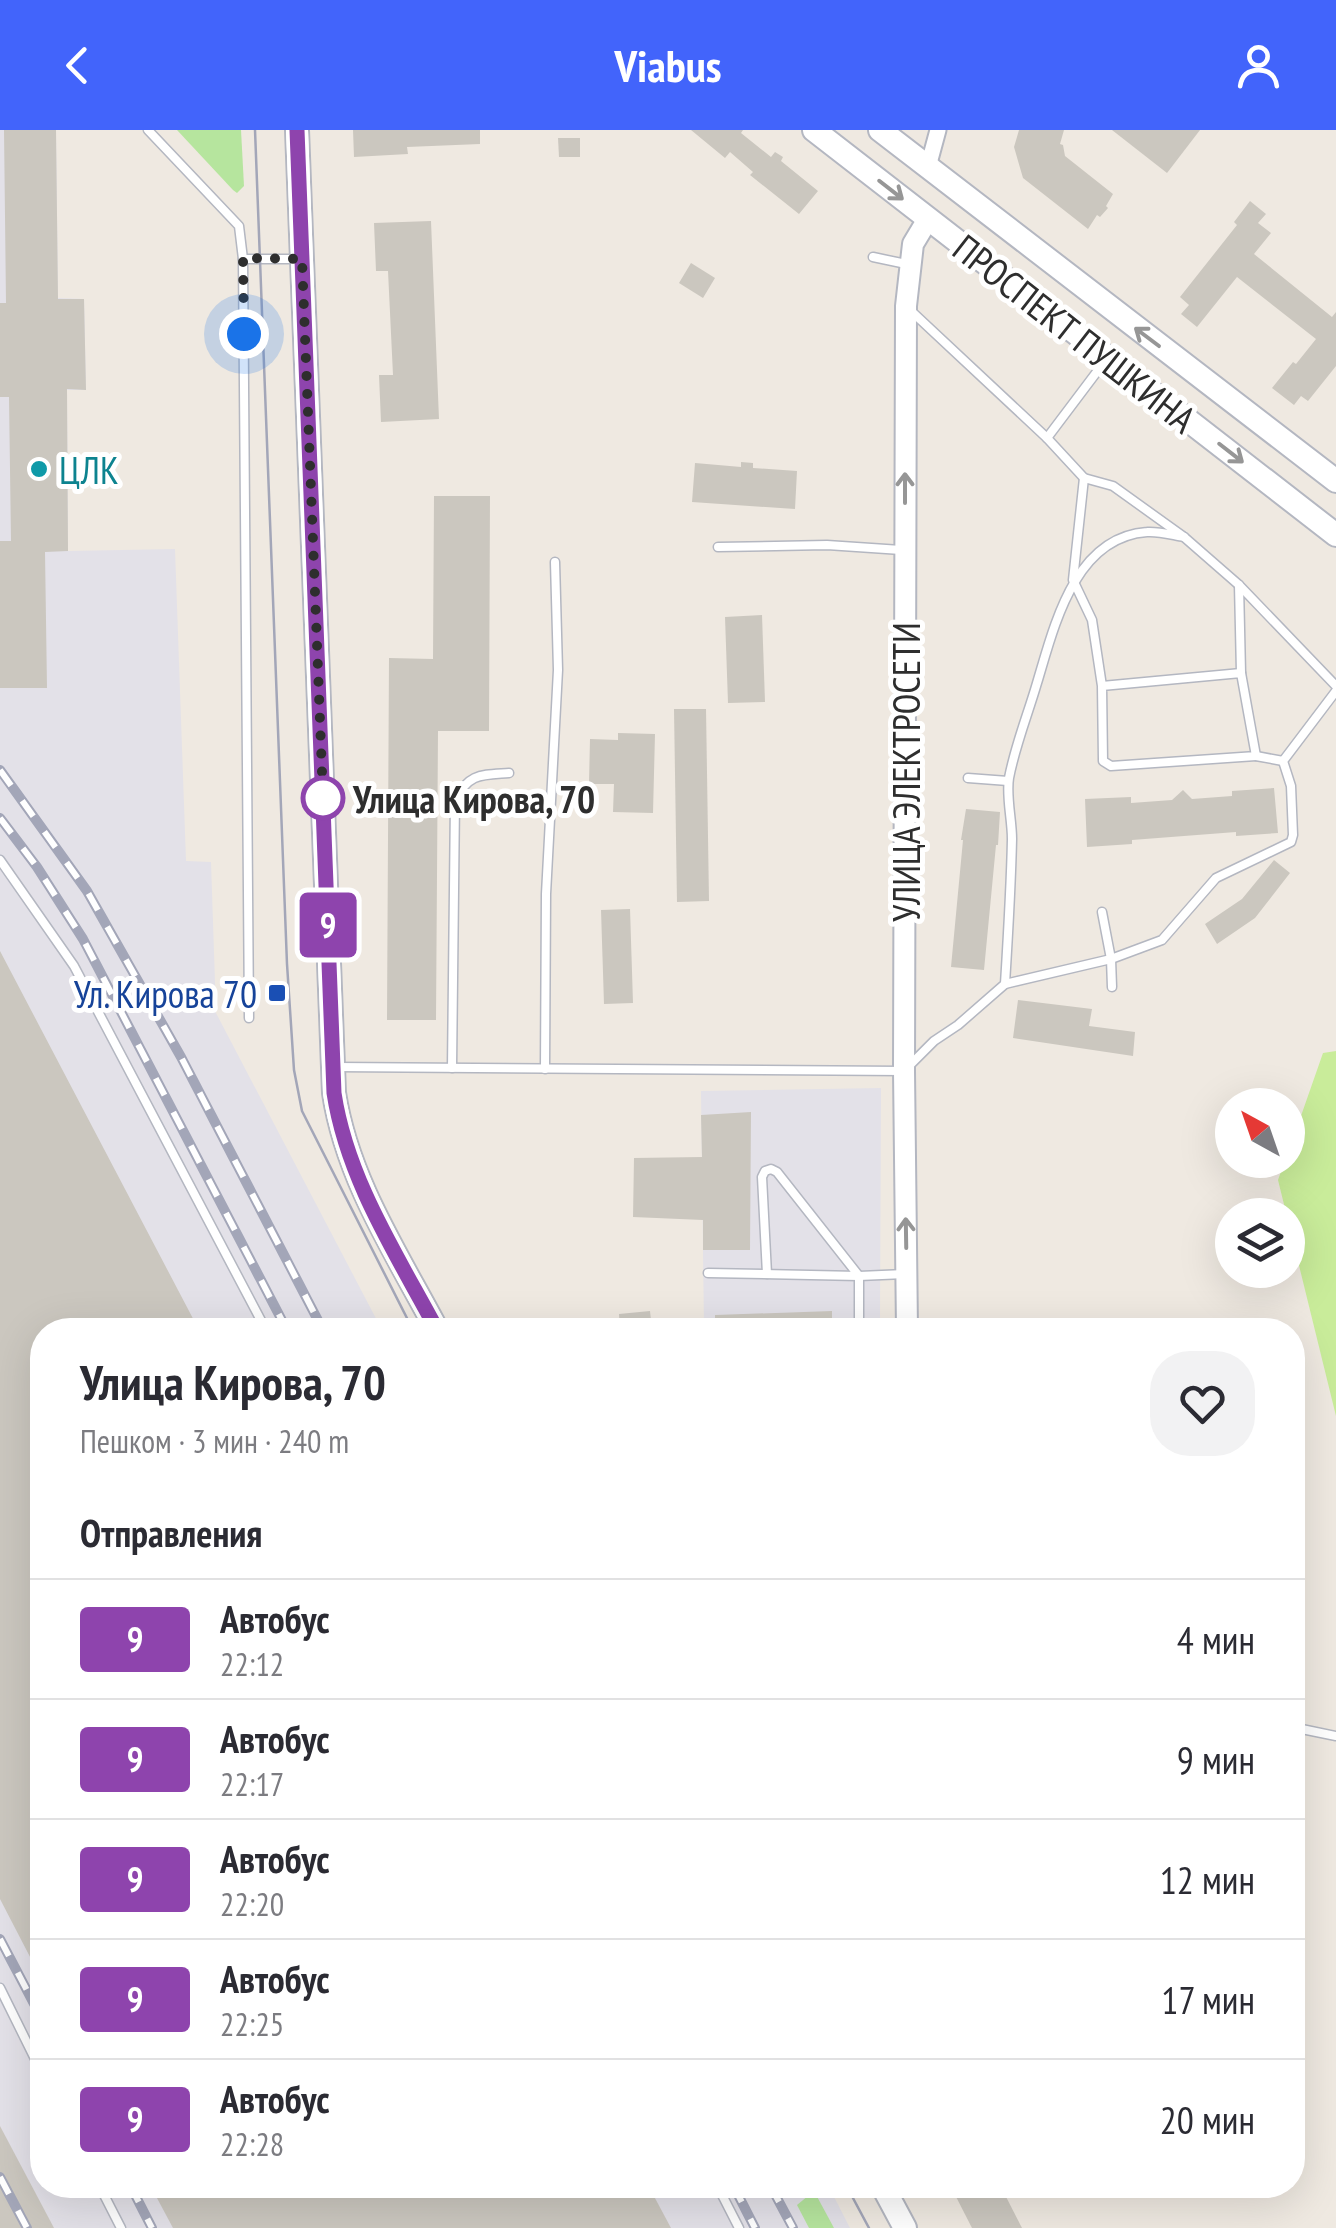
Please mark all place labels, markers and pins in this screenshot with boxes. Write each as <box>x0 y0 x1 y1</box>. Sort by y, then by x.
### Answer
place label: ЦЛК <box>59 445 119 494</box>
marker: ЦЛК <box>28 458 50 480</box>
place label: Улица Кирова, 70 <box>352 774 595 823</box>
marker: Улица Кирова, 70 <box>302 777 344 819</box>
place label: Ул. Кирова 70 <box>74 969 257 1018</box>
marker: Ул. Кирова 70 <box>266 982 288 1004</box>

